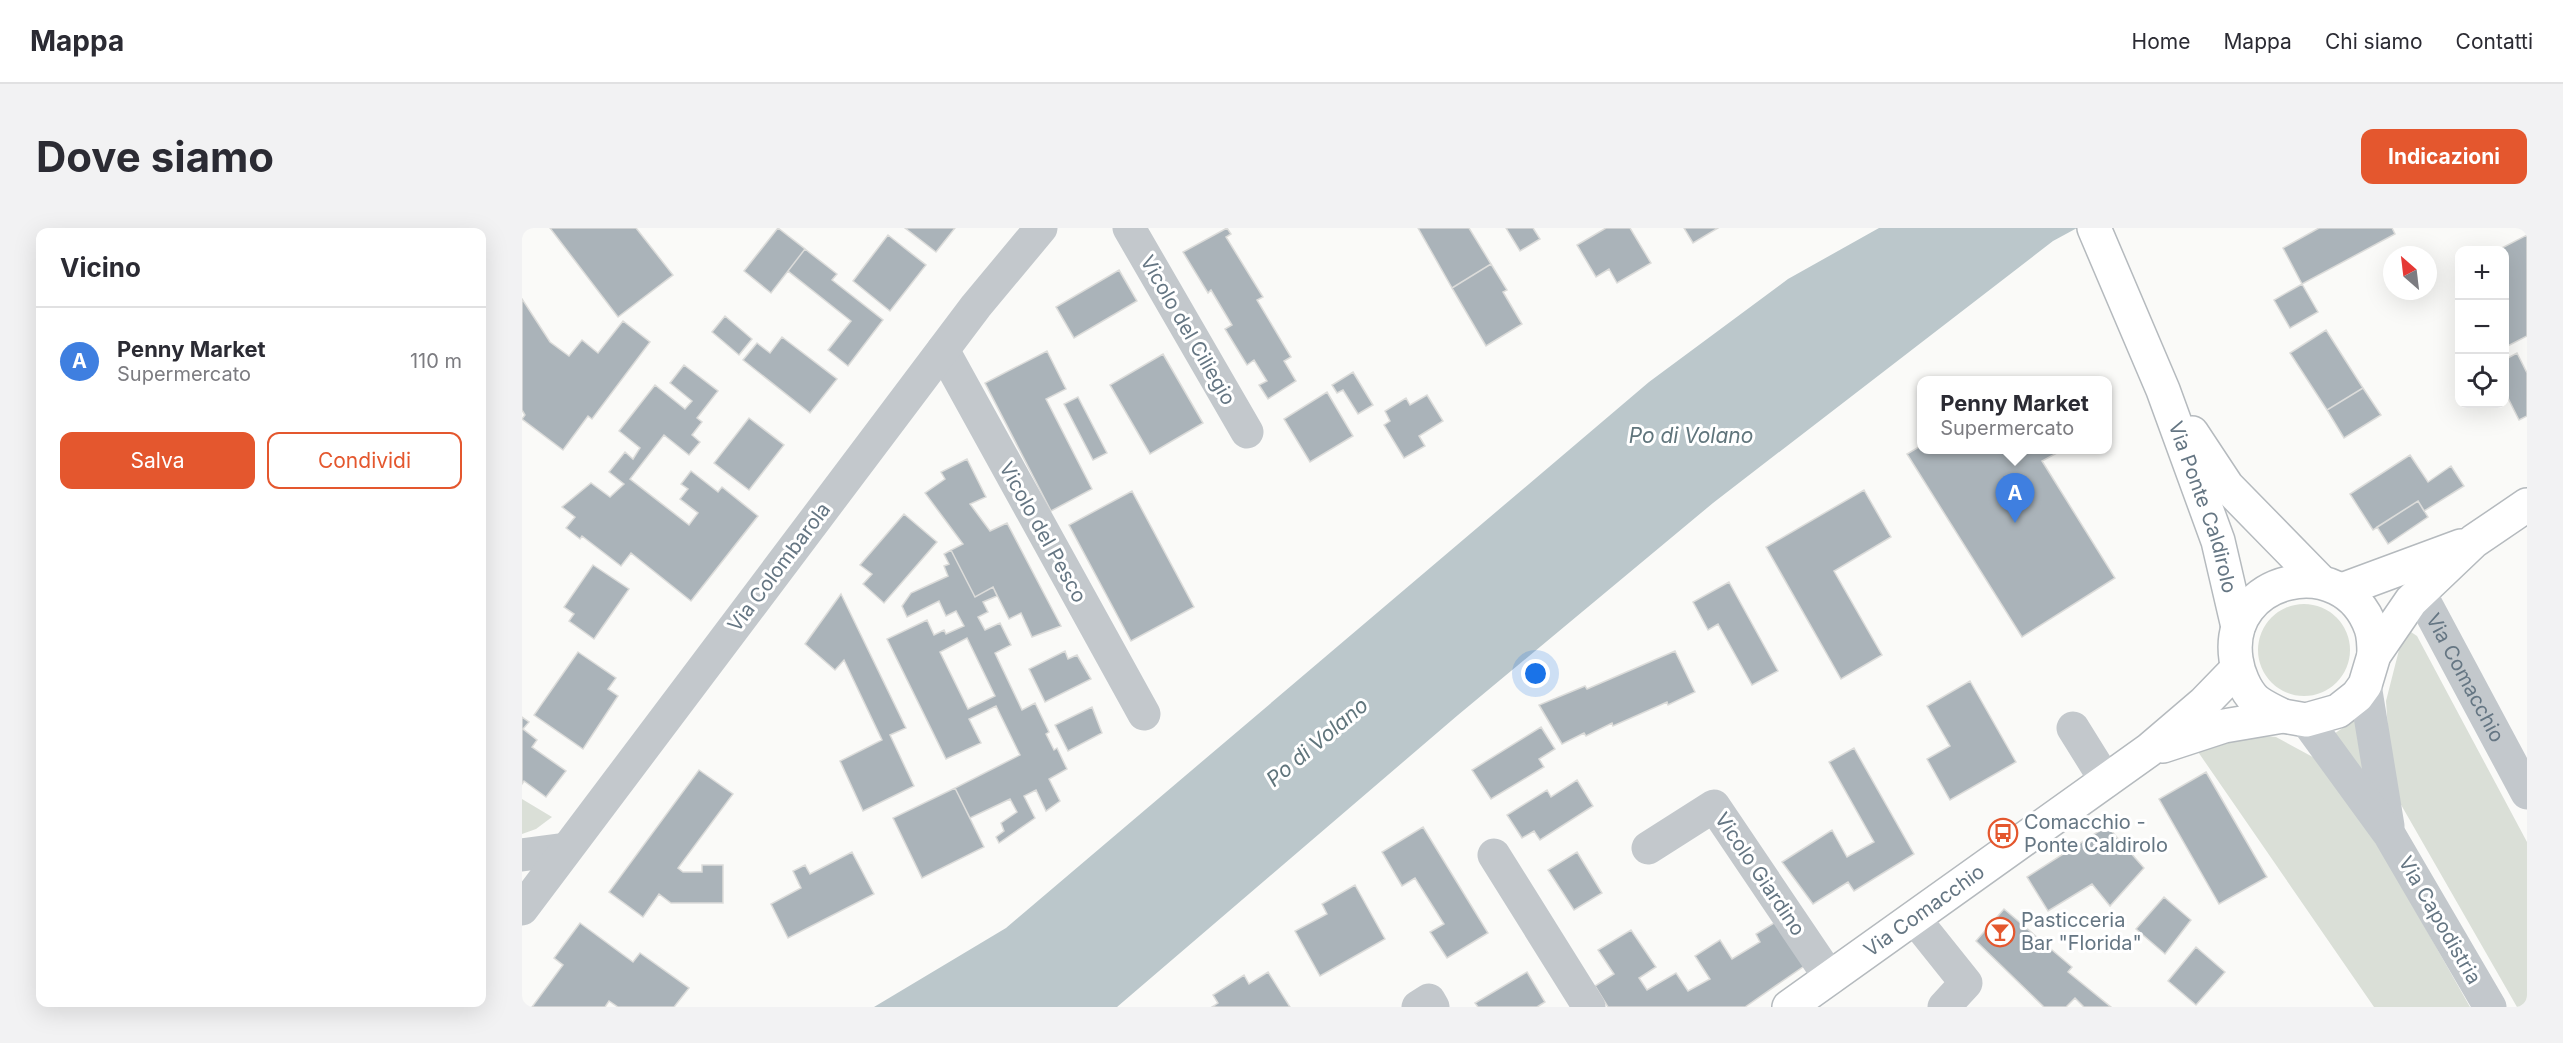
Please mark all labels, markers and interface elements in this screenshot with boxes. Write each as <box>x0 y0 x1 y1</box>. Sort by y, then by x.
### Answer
text: Mappa <box>30 24 124 58</box>
text: Home <box>2132 29 2190 54</box>
text: Mappa <box>2223 29 2292 54</box>
text: Chi siamo <box>2325 29 2423 54</box>
text: Contatti <box>2456 29 2533 54</box>
button: Indicazioni <box>2361 129 2527 184</box>
text: Dove siamo <box>36 131 274 182</box>
north arrow <box>2383 246 2437 300</box>
map controls <box>2455 246 2509 408</box>
button: + <box>2455 246 2509 300</box>
street label: Vicolo del Ciliegio <box>1135 251 1241 409</box>
text: Vicino <box>60 252 141 283</box>
button: − <box>2455 300 2509 354</box>
text: Penny Market <box>117 336 266 362</box>
text: A <box>72 349 87 373</box>
text: 110 m <box>410 349 462 373</box>
button: locate <box>2455 354 2509 408</box>
text: Supermercato <box>117 362 251 386</box>
popup <box>1917 376 2112 454</box>
text: Penny Market <box>1940 390 2089 416</box>
text: Supermercato <box>1940 416 2074 440</box>
street label: Via Ponte Caldirolo <box>2163 418 2242 595</box>
water label: Po di Volano <box>1629 423 1753 448</box>
button: Salva <box>60 432 255 489</box>
button: Condividi <box>267 432 462 489</box>
street label: Vicolo del Pesco <box>994 457 1092 607</box>
pin: A <box>1996 474 2034 523</box>
street label: Via Colombarola <box>723 498 835 636</box>
street label: Via Comacchio <box>2421 609 2509 746</box>
your location <box>1521 659 1550 688</box>
water label: Po di Volano <box>1261 692 1373 792</box>
street label: Vicolo Giardino <box>1710 808 1810 940</box>
place label: Comacchio - Ponte Caldirolo <box>2024 810 2168 857</box>
bus stop icon: Comacchio - Ponte Caldirolo <box>1987 817 2019 849</box>
street label: Via Capodistria <box>2394 852 2486 988</box>
street label: Via Comacchio <box>1859 859 1989 962</box>
place label: Pasticceria Bar "Florida" <box>2021 908 2142 955</box>
bar icon: Pasticceria Bar "Florida" <box>1984 916 2016 948</box>

